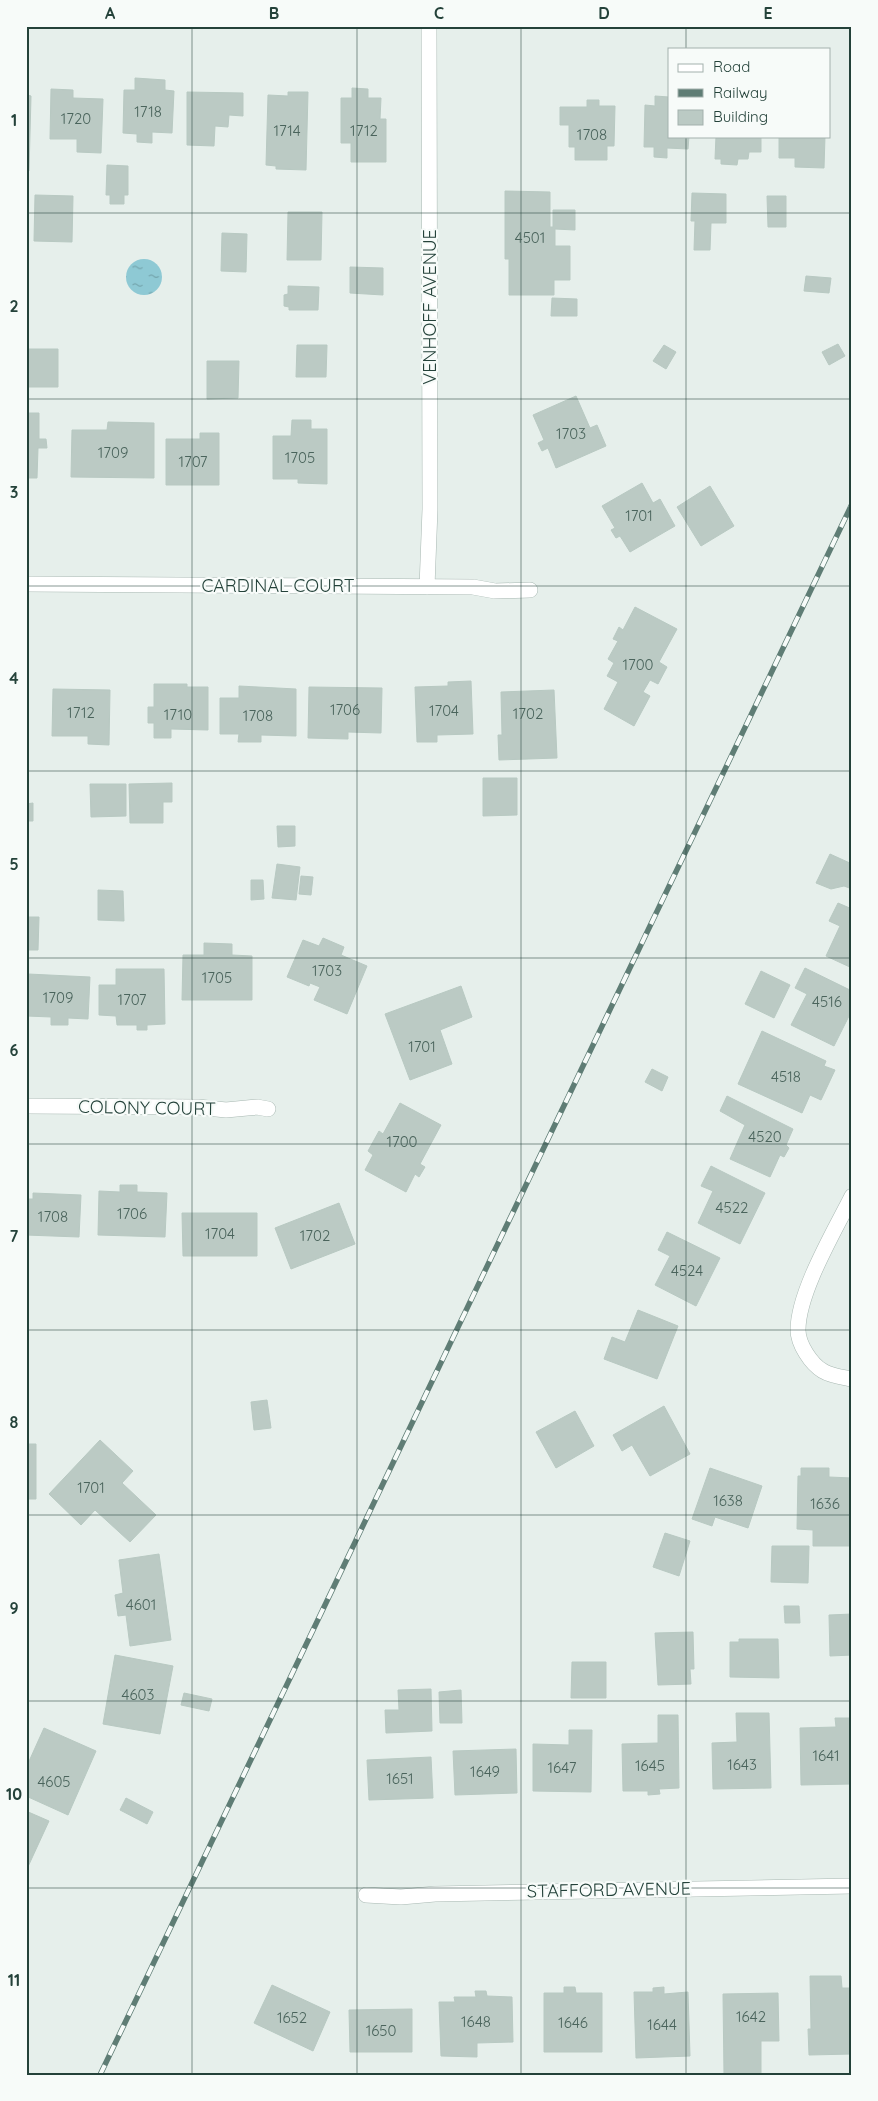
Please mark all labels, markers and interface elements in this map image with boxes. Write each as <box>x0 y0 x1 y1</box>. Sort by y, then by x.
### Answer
text: A <box>105 3 116 23</box>
text: B <box>269 3 279 23</box>
text: C <box>434 3 444 23</box>
text: D <box>598 3 610 23</box>
text: E <box>763 3 773 23</box>
legend <box>668 48 830 138</box>
text: Road <box>713 57 750 76</box>
text: Railway <box>713 83 768 102</box>
house number: 1718 <box>134 102 162 121</box>
text: Building <box>713 107 768 126</box>
house number: 1720 <box>61 109 91 128</box>
text: 1 <box>11 110 17 130</box>
house number: 1714 <box>273 121 301 140</box>
house number: 1712 <box>350 121 378 140</box>
house number: 1708 <box>577 125 607 144</box>
house number: 4501 <box>515 228 545 247</box>
street label: VENHOFF AVENUE <box>418 229 441 385</box>
text: 2 <box>9 296 19 316</box>
house number: 1703 <box>556 424 586 443</box>
house number: 1709 <box>98 443 128 462</box>
house number: 1705 <box>285 448 315 467</box>
house number: 1707 <box>178 452 208 471</box>
text: 3 <box>10 482 18 502</box>
house number: 1701 <box>625 506 653 525</box>
street label: CARDINAL COURT <box>201 574 355 597</box>
house number: 1700 <box>622 655 654 674</box>
text: 4 <box>9 668 19 688</box>
house number: 1706 <box>330 700 360 719</box>
house number: 1704 <box>429 701 459 720</box>
house number: 1712 <box>67 703 95 722</box>
house number: 1702 <box>513 704 543 723</box>
house number: 1710 <box>164 705 192 724</box>
house number: 1708 <box>243 706 273 725</box>
text: 5 <box>9 854 19 874</box>
house number: 1703 <box>312 961 342 980</box>
house number: 1705 <box>202 968 232 987</box>
house number: 1709 <box>43 988 73 1007</box>
house number: 1707 <box>117 990 147 1009</box>
house number: 4516 <box>812 992 842 1011</box>
house number: 1701 <box>408 1037 436 1056</box>
text: 6 <box>10 1040 19 1060</box>
house number: 4518 <box>771 1067 801 1086</box>
street label: COLONY COURT <box>78 1095 216 1120</box>
house number: 4520 <box>748 1127 782 1146</box>
house number: 1700 <box>386 1132 418 1151</box>
house number: 4522 <box>716 1198 748 1217</box>
house number: 1706 <box>117 1204 147 1223</box>
house number: 1708 <box>38 1207 68 1226</box>
house number: 1704 <box>205 1224 235 1243</box>
text: 7 <box>10 1226 19 1246</box>
house number: 1702 <box>300 1226 330 1245</box>
house number: 4524 <box>671 1261 703 1280</box>
text: 8 <box>10 1412 19 1432</box>
house number: 1701 <box>77 1478 105 1497</box>
house number: 1638 <box>713 1491 743 1510</box>
house number: 1636 <box>810 1494 840 1513</box>
house number: 4601 <box>126 1595 156 1614</box>
text: 9 <box>9 1598 19 1618</box>
house number: 4603 <box>122 1685 155 1704</box>
house number: 1641 <box>812 1746 840 1765</box>
house number: 1643 <box>727 1755 757 1774</box>
house number: 1645 <box>635 1756 665 1775</box>
house number: 1647 <box>548 1758 577 1777</box>
house number: 1649 <box>470 1762 500 1781</box>
house number: 1651 <box>386 1769 414 1788</box>
house number: 4605 <box>37 1772 71 1791</box>
text: 10 <box>6 1784 22 1804</box>
street label: STAFFORD AVENUE <box>527 1877 691 1902</box>
text: 11 <box>8 1970 20 1990</box>
house number: 1642 <box>736 2007 766 2026</box>
house number: 1652 <box>277 2008 307 2027</box>
house number: 1648 <box>461 2012 491 2031</box>
house number: 1646 <box>558 2013 588 2032</box>
house number: 1644 <box>647 2015 677 2034</box>
house number: 1650 <box>366 2021 396 2040</box>

